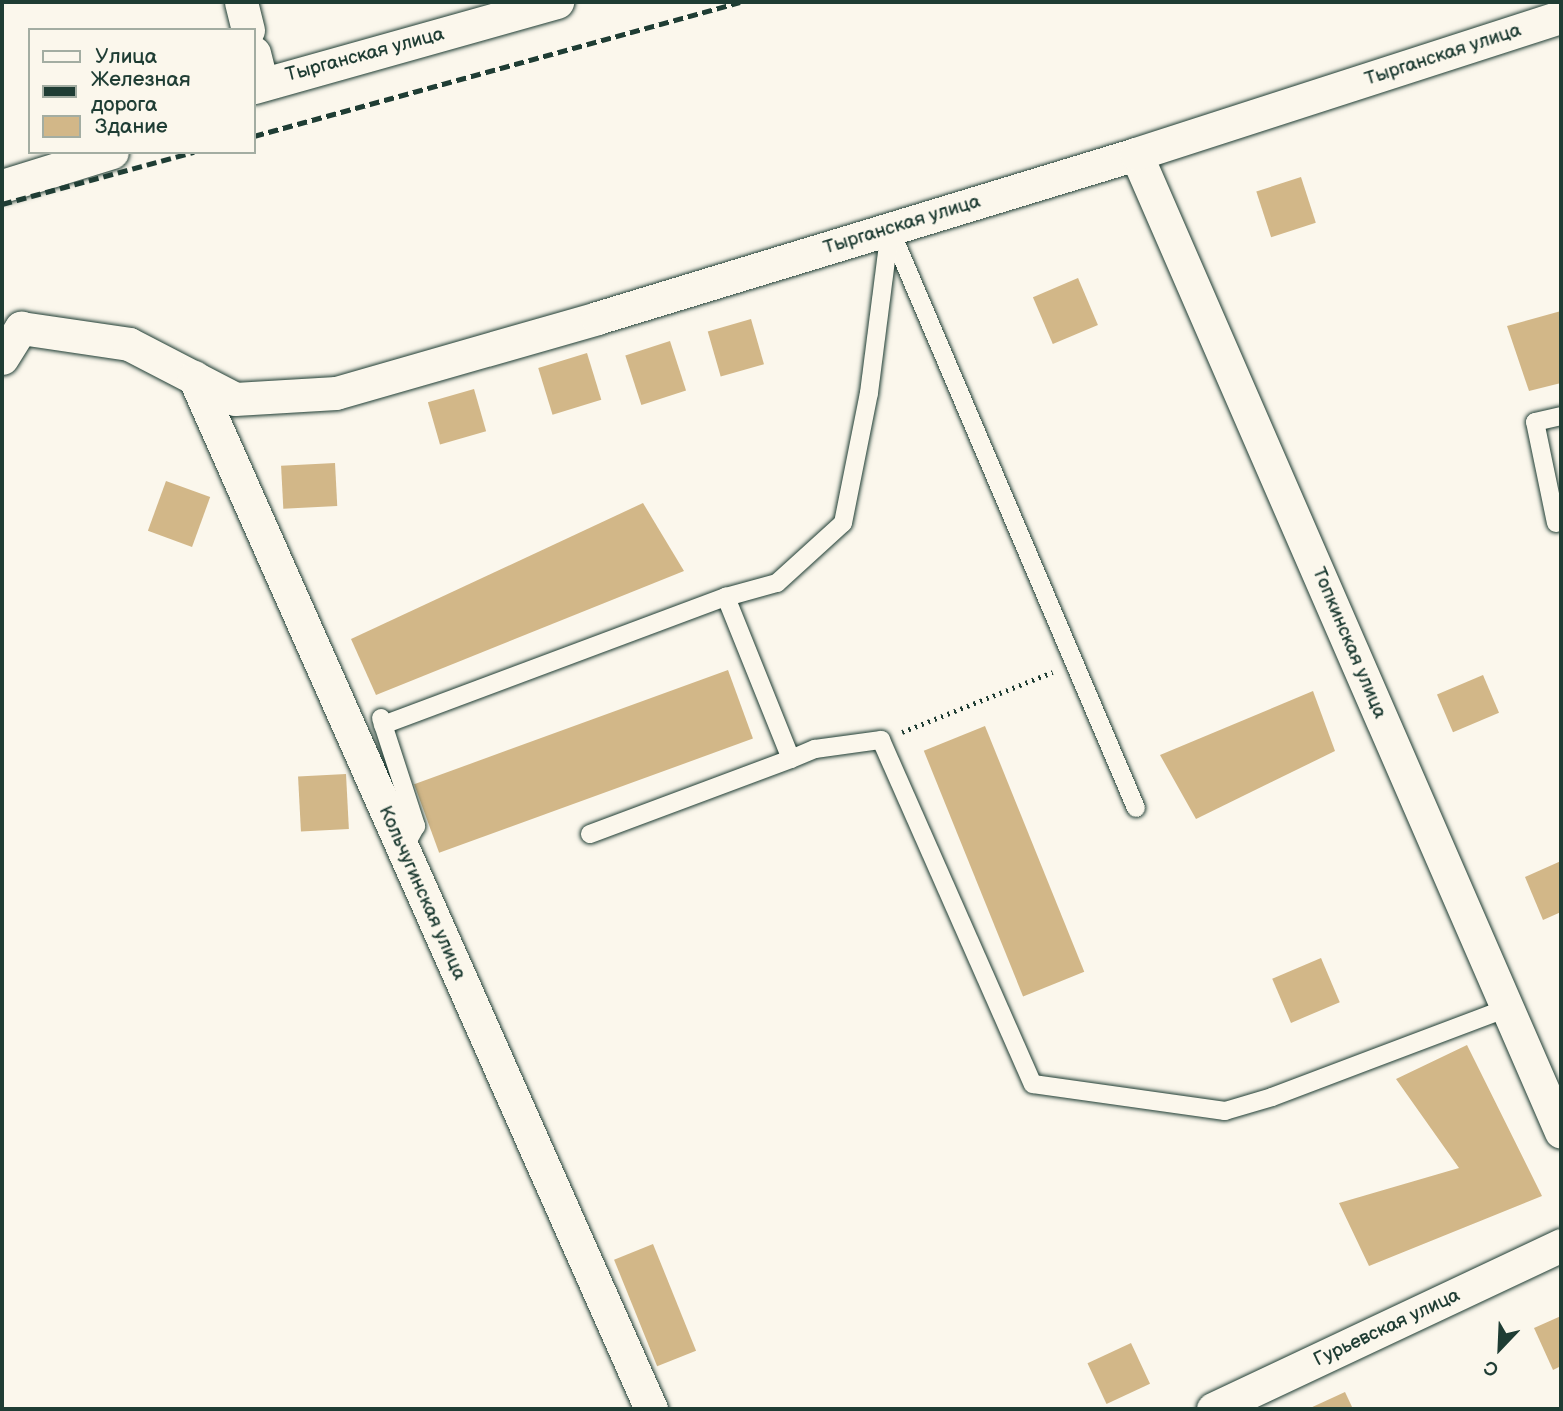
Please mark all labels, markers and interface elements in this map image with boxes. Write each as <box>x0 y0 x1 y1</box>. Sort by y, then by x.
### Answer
street label: Тырганская улица <box>1362 19 1524 91</box>
street label: Тырганская улица <box>283 23 447 87</box>
legend <box>28 28 256 154</box>
text: Улица <box>95 44 157 69</box>
text: Железная дорога <box>91 67 191 117</box>
text: Здание <box>95 114 168 139</box>
street label: Тырганская улица <box>821 190 983 260</box>
street label: Топкинская улица <box>1307 564 1391 722</box>
street label: Кольчугинская улица <box>373 802 471 984</box>
street label: Гурьевская улица <box>1310 1284 1464 1372</box>
north arrow <box>1465 1313 1535 1383</box>
text: С <box>1481 1355 1502 1381</box>

